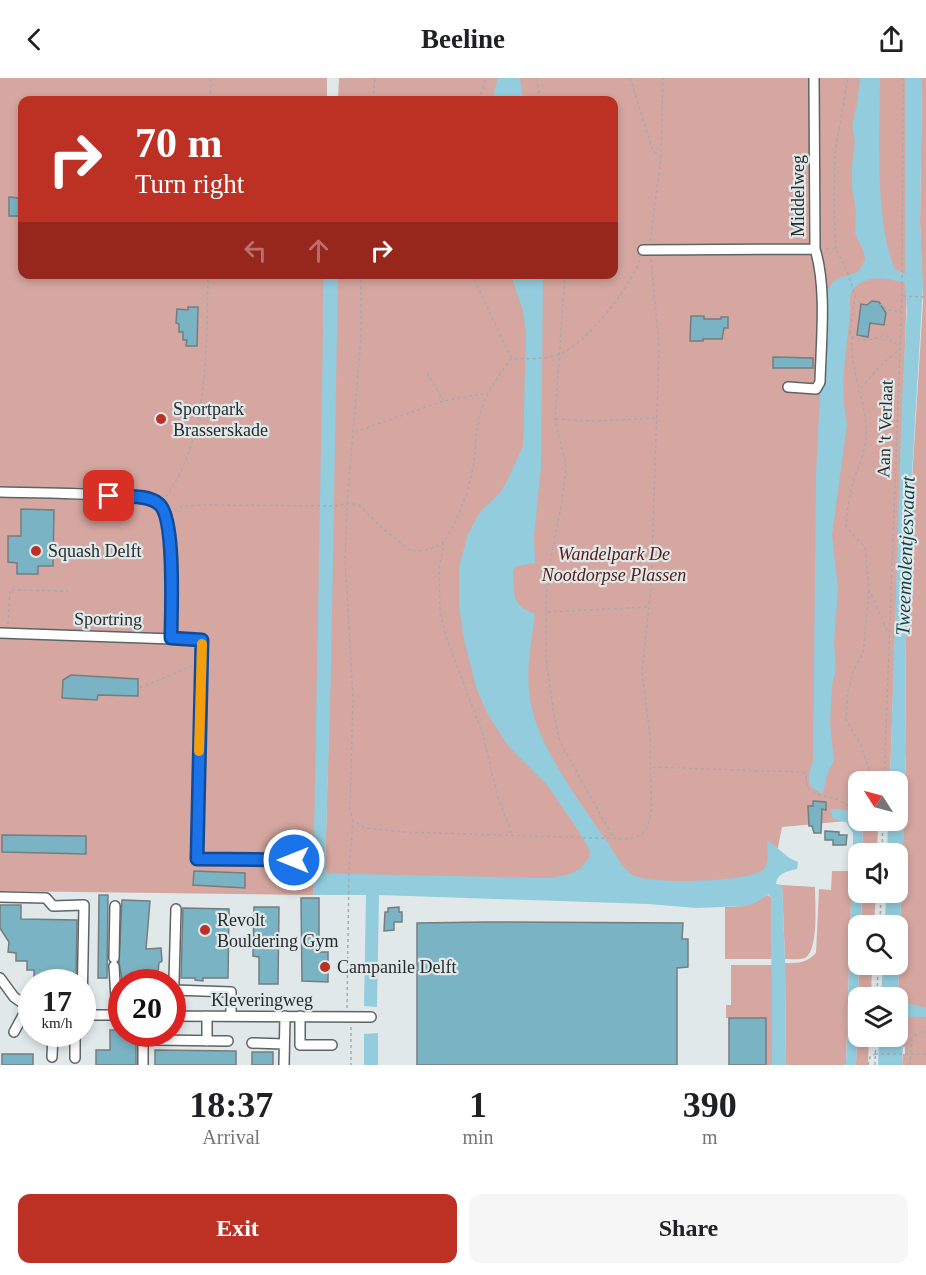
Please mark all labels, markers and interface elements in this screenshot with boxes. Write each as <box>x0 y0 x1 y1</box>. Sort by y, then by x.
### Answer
icon: back <box>18 23 51 56</box>
icon: share <box>875 23 908 56</box>
text: Beeline <box>421 24 505 54</box>
icon: right <box>36 120 114 198</box>
text: 70 m <box>135 120 223 166</box>
street label: Middelweg <box>788 155 808 237</box>
text: Turn right <box>135 169 244 199</box>
icon: left <box>239 234 272 267</box>
icon: ahead <box>302 234 335 267</box>
icon: right <box>365 234 398 267</box>
street label: Aan 't Verlaat <box>873 380 897 478</box>
place label: Sportpark Brasserskade <box>173 399 268 440</box>
marker: Sportpark Brasserskade <box>154 412 168 426</box>
pin <box>83 470 134 521</box>
water label: Tweemolentjesvaart <box>891 475 920 636</box>
icon: arrive <box>92 479 125 512</box>
place label: Squash Delft <box>48 541 142 561</box>
marker: Squash Delft <box>29 544 43 558</box>
park label: Wandelpark De Nootdorpse Plassen <box>541 544 686 585</box>
street label: Sportring <box>74 608 142 630</box>
north arrow <box>848 771 908 831</box>
map controls <box>848 771 908 1047</box>
position arrow <box>262 828 326 892</box>
button: sound <box>848 843 908 903</box>
place label: Revolt Bouldering Gym <box>217 910 339 951</box>
button: search <box>848 915 908 975</box>
marker: Revolt Bouldering Gym <box>198 923 212 937</box>
place label: Campanile Delft <box>337 957 456 977</box>
marker: Campanile Delft <box>318 960 332 974</box>
speed limit sign: 20 <box>108 969 186 1047</box>
text: 17 <box>42 984 72 1017</box>
button: layers <box>848 987 908 1047</box>
street label: Kleveringweg <box>211 990 313 1010</box>
text: km/h <box>42 1015 72 1031</box>
text: 18:37 <box>189 1085 273 1125</box>
text: 1 <box>469 1085 487 1125</box>
text: 390 <box>683 1085 737 1125</box>
text: Arrival <box>202 1126 260 1148</box>
text: min <box>462 1126 494 1148</box>
text: m <box>702 1126 718 1148</box>
button: Exit <box>18 1194 457 1263</box>
button: Share <box>469 1194 908 1263</box>

